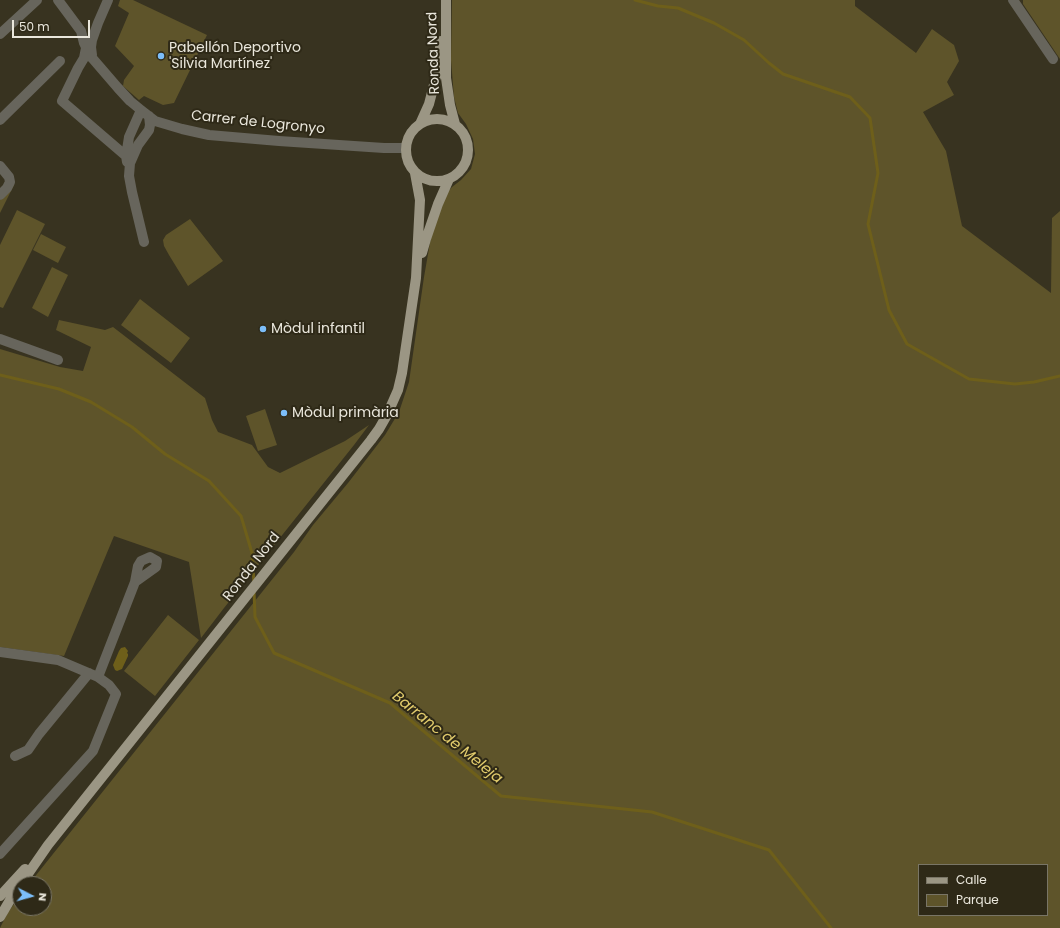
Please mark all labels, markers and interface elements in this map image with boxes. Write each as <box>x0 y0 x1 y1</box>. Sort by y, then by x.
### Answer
street label: Ronda Nord <box>424 11 444 95</box>
scale bar <box>14 12 92 38</box>
text: 50 m <box>19 18 50 35</box>
place label: Pabellón Deportivo 'Silvia Martínez' <box>169 40 301 72</box>
marker: Pabellón Deportivo 'Silvia Martínez' <box>156 51 166 61</box>
street label: Carrer de Logronyo <box>190 108 326 138</box>
place label: Mòdul infantil <box>271 321 365 337</box>
marker: Mòdul infantil <box>258 324 268 334</box>
place label: Mòdul primària <box>292 405 399 421</box>
marker: Mòdul primària <box>279 408 289 418</box>
street label: Ronda Nord <box>220 529 284 605</box>
water label: Barranc de Meleja <box>388 688 506 788</box>
legend <box>918 864 1048 916</box>
text: Calle <box>956 871 987 888</box>
north arrow <box>12 876 52 916</box>
text: Parque <box>956 891 999 908</box>
text: N <box>35 892 51 902</box>

